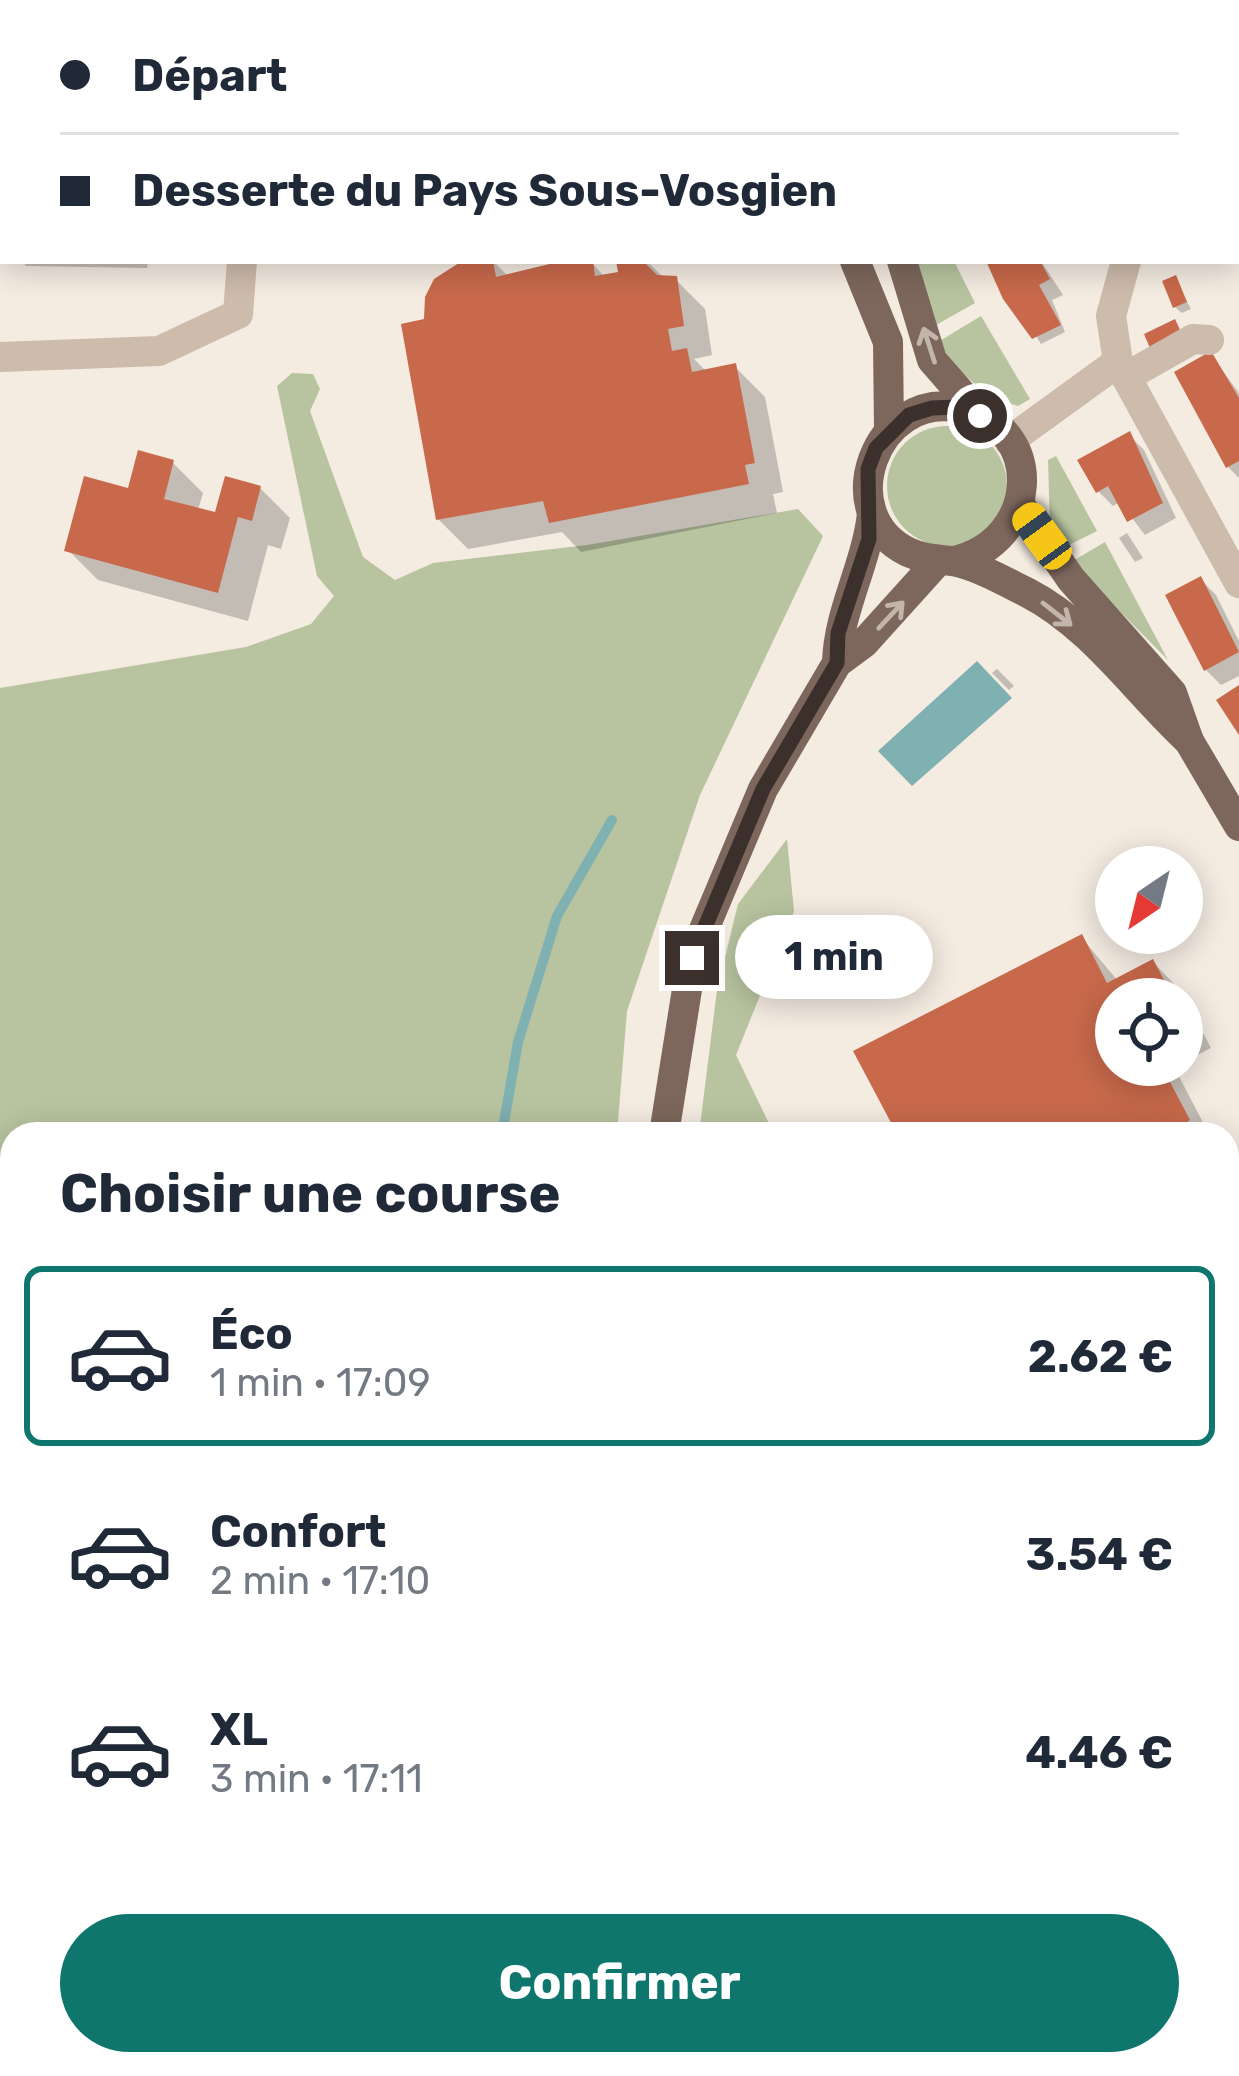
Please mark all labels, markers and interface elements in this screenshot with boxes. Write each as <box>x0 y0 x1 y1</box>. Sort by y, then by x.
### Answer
text: Départ <box>132 49 287 102</box>
text: Desserte du Pays Sous-Vosgien <box>132 164 837 217</box>
one-way arrow <box>916 327 938 365</box>
route start <box>953 389 1007 443</box>
car <box>1006 496 1078 576</box>
one-way arrow <box>1041 600 1073 627</box>
one-way arrow <box>876 601 904 630</box>
north arrow <box>1095 846 1203 954</box>
map controls <box>1095 846 1203 1086</box>
callout: 1 min <box>734 916 932 1000</box>
route end <box>665 931 719 985</box>
text: 1 min <box>784 934 884 980</box>
button: locate <box>1095 978 1203 1086</box>
text: Choisir une course <box>60 1162 561 1226</box>
icon: car <box>66 1302 174 1410</box>
text: Éco <box>210 1307 293 1360</box>
text: 2.62 € <box>1028 1330 1173 1383</box>
text: 1 min · 17:09 <box>210 1360 431 1406</box>
icon: car <box>66 1500 174 1608</box>
text: Confort <box>210 1505 386 1558</box>
text: 3.54 € <box>1026 1528 1173 1581</box>
text: 2 min · 17:10 <box>210 1558 430 1604</box>
icon: car <box>66 1698 174 1806</box>
text: XL <box>210 1703 268 1756</box>
text: 4.46 € <box>1025 1726 1173 1779</box>
text: 3 min · 17:11 <box>210 1756 423 1802</box>
button: Confirmer <box>60 1914 1179 2052</box>

